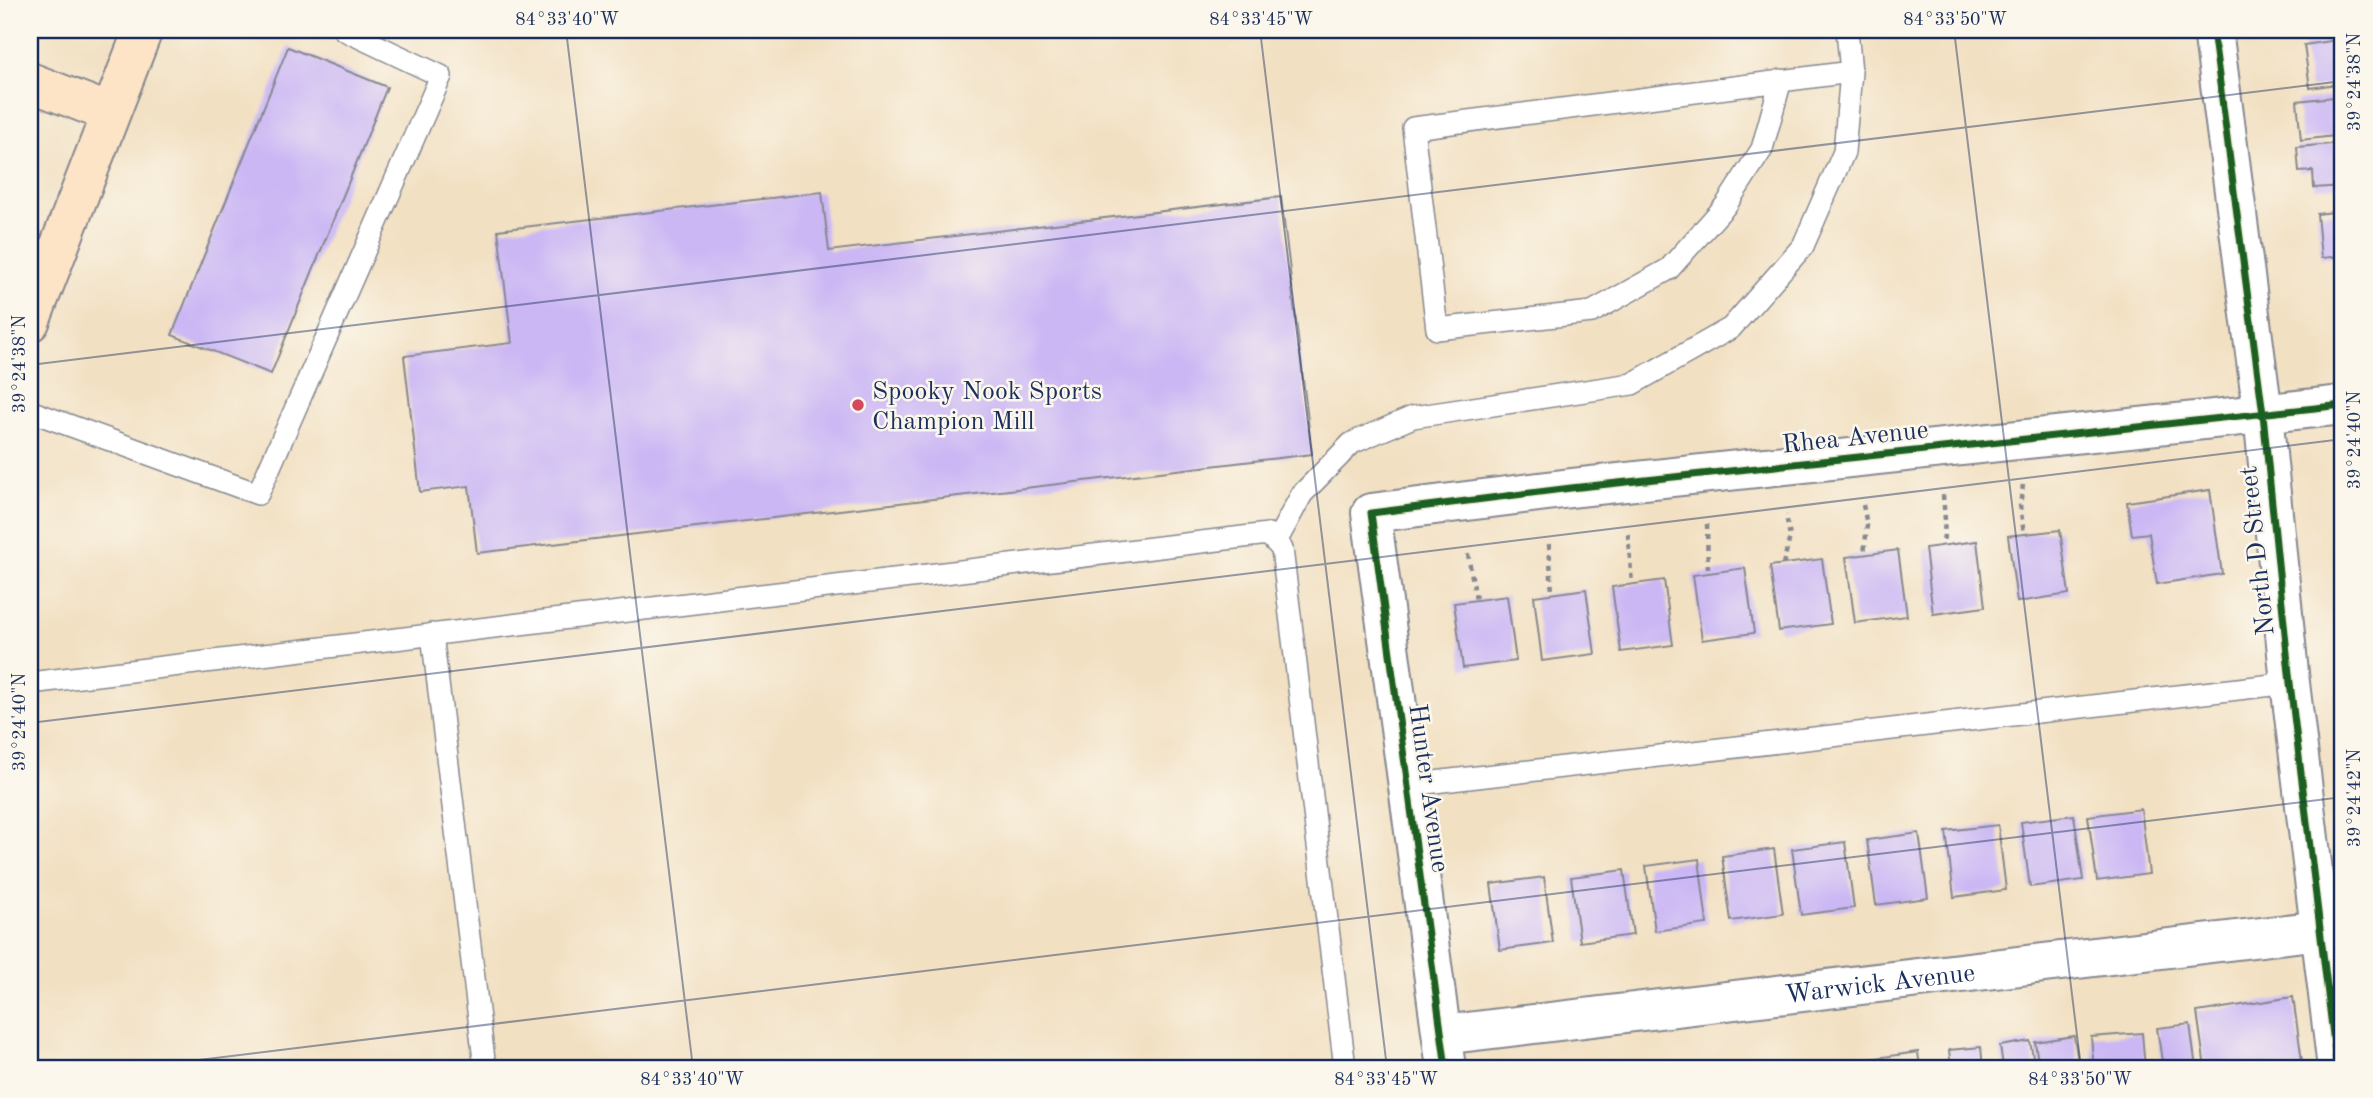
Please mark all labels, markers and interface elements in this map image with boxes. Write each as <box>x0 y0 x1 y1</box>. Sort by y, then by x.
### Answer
text: 84°33'40"W <box>515 11 619 29</box>
text: 84°33'45"W <box>1209 11 1313 29</box>
text: 84°33'50"W <box>1903 11 2007 29</box>
text: 39°24'38"N <box>2346 33 2364 131</box>
text: 39°24'38"N <box>11 315 29 413</box>
place label: Spooky Nook Sports Champion Mill <box>872 379 1102 435</box>
text: 39°24'40"N <box>2346 391 2364 489</box>
marker: Spooky Nook Sports Champion Mill <box>850 397 866 413</box>
street label: Rhea Avenue <box>1781 417 1930 459</box>
street label: North D Street <box>2236 465 2280 637</box>
text: 39°24'40"N <box>11 673 29 771</box>
street label: Hunter Avenue <box>1403 702 1453 874</box>
text: 39°24'42"N <box>2346 749 2364 847</box>
street label: Warwick Avenue <box>1784 960 1977 1009</box>
text: 84°33'40"W <box>640 1071 744 1089</box>
text: 84°33'45"W <box>1334 1071 1438 1089</box>
text: 84°33'50"W <box>2028 1071 2132 1089</box>

